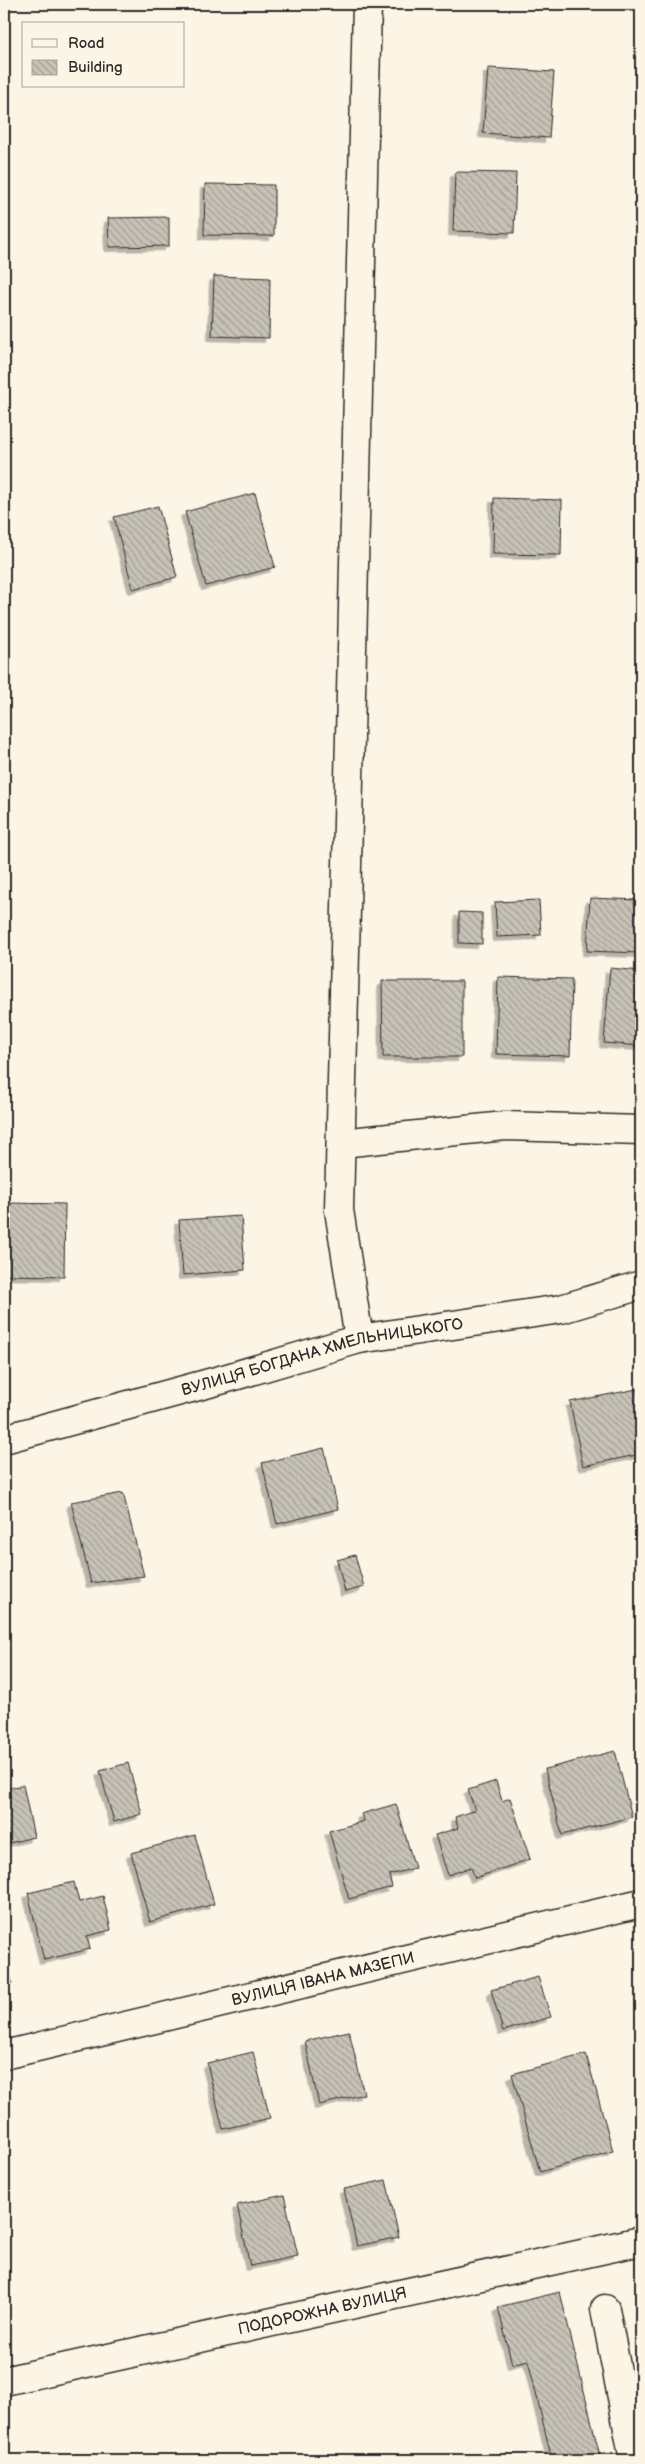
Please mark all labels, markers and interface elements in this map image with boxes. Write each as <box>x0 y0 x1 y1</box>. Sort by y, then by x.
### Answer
legend <box>22 22 185 88</box>
text: Road <box>68 34 104 53</box>
text: Building <box>68 58 123 77</box>
street label: ВУЛИЦЯ БОГДАНА ХМЕЛЬНИЦЬКОГО <box>179 1314 465 1400</box>
street label: ВУЛИЦЯ ІВАНА МАЗЕПИ <box>230 1948 416 2010</box>
street label: ПОДОРОЖНА ВУЛИЦЯ <box>236 2283 409 2339</box>

